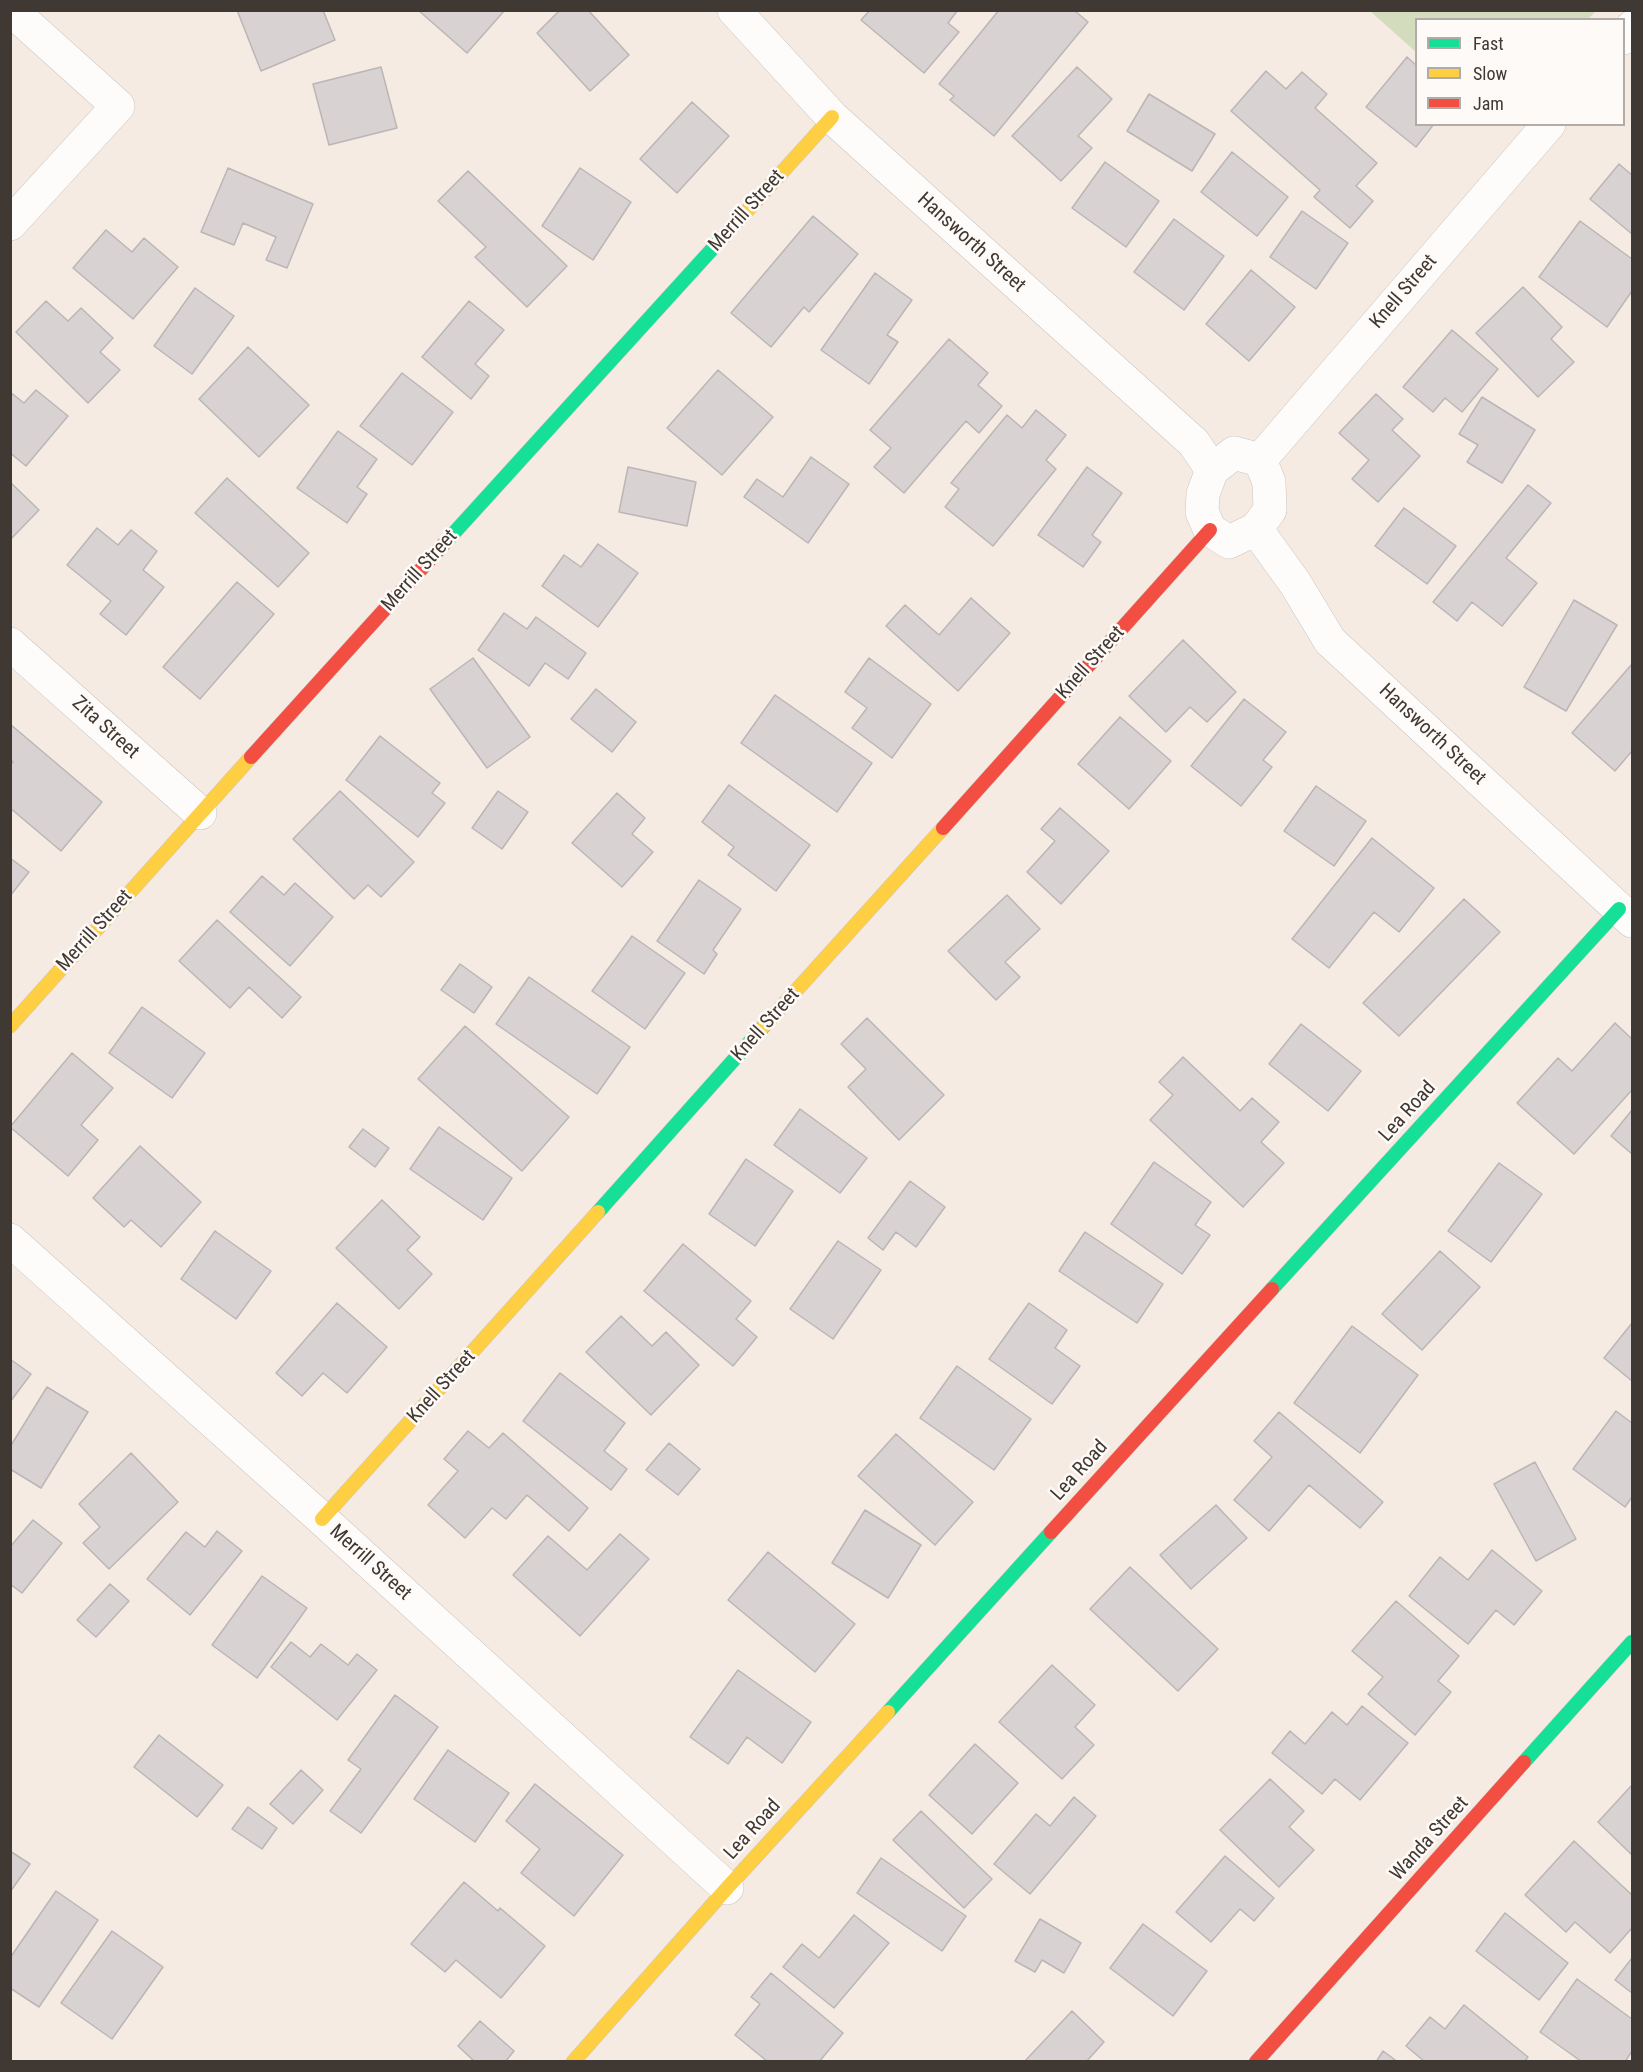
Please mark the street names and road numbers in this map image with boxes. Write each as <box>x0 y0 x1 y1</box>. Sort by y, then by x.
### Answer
street label: Merrill Street <box>704 165 790 257</box>
street label: Hansworth Street <box>912 188 1030 298</box>
street label: Knell Street <box>1365 250 1443 334</box>
street label: Merrill Street <box>377 525 463 617</box>
street label: Knell Street <box>1052 621 1130 705</box>
street label: Hansworth Street <box>1374 679 1490 791</box>
street label: Zita Street <box>67 692 143 764</box>
street label: Merrill Street <box>52 885 138 977</box>
street label: Knell Street <box>727 983 805 1067</box>
street label: Lea Road <box>1375 1077 1441 1147</box>
street label: Knell Street <box>403 1345 481 1429</box>
street label: Lea Road <box>1047 1436 1113 1506</box>
street label: Merrill Street <box>324 1520 416 1606</box>
street label: Wanda Street <box>1386 1792 1474 1886</box>
street label: Lea Road <box>720 1795 786 1865</box>

